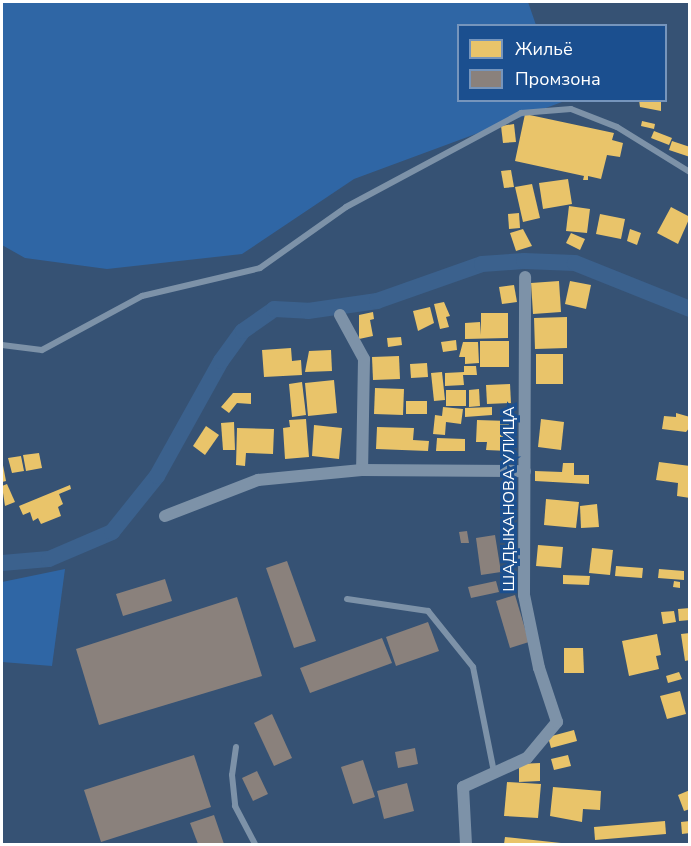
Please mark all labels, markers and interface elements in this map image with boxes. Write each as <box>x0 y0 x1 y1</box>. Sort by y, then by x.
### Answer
legend <box>457 24 667 102</box>
text: Жильё <box>515 37 573 61</box>
text: Промзона <box>515 67 601 91</box>
street label: ШАДЫКАНОВА УЛИЦА <box>499 406 519 592</box>

